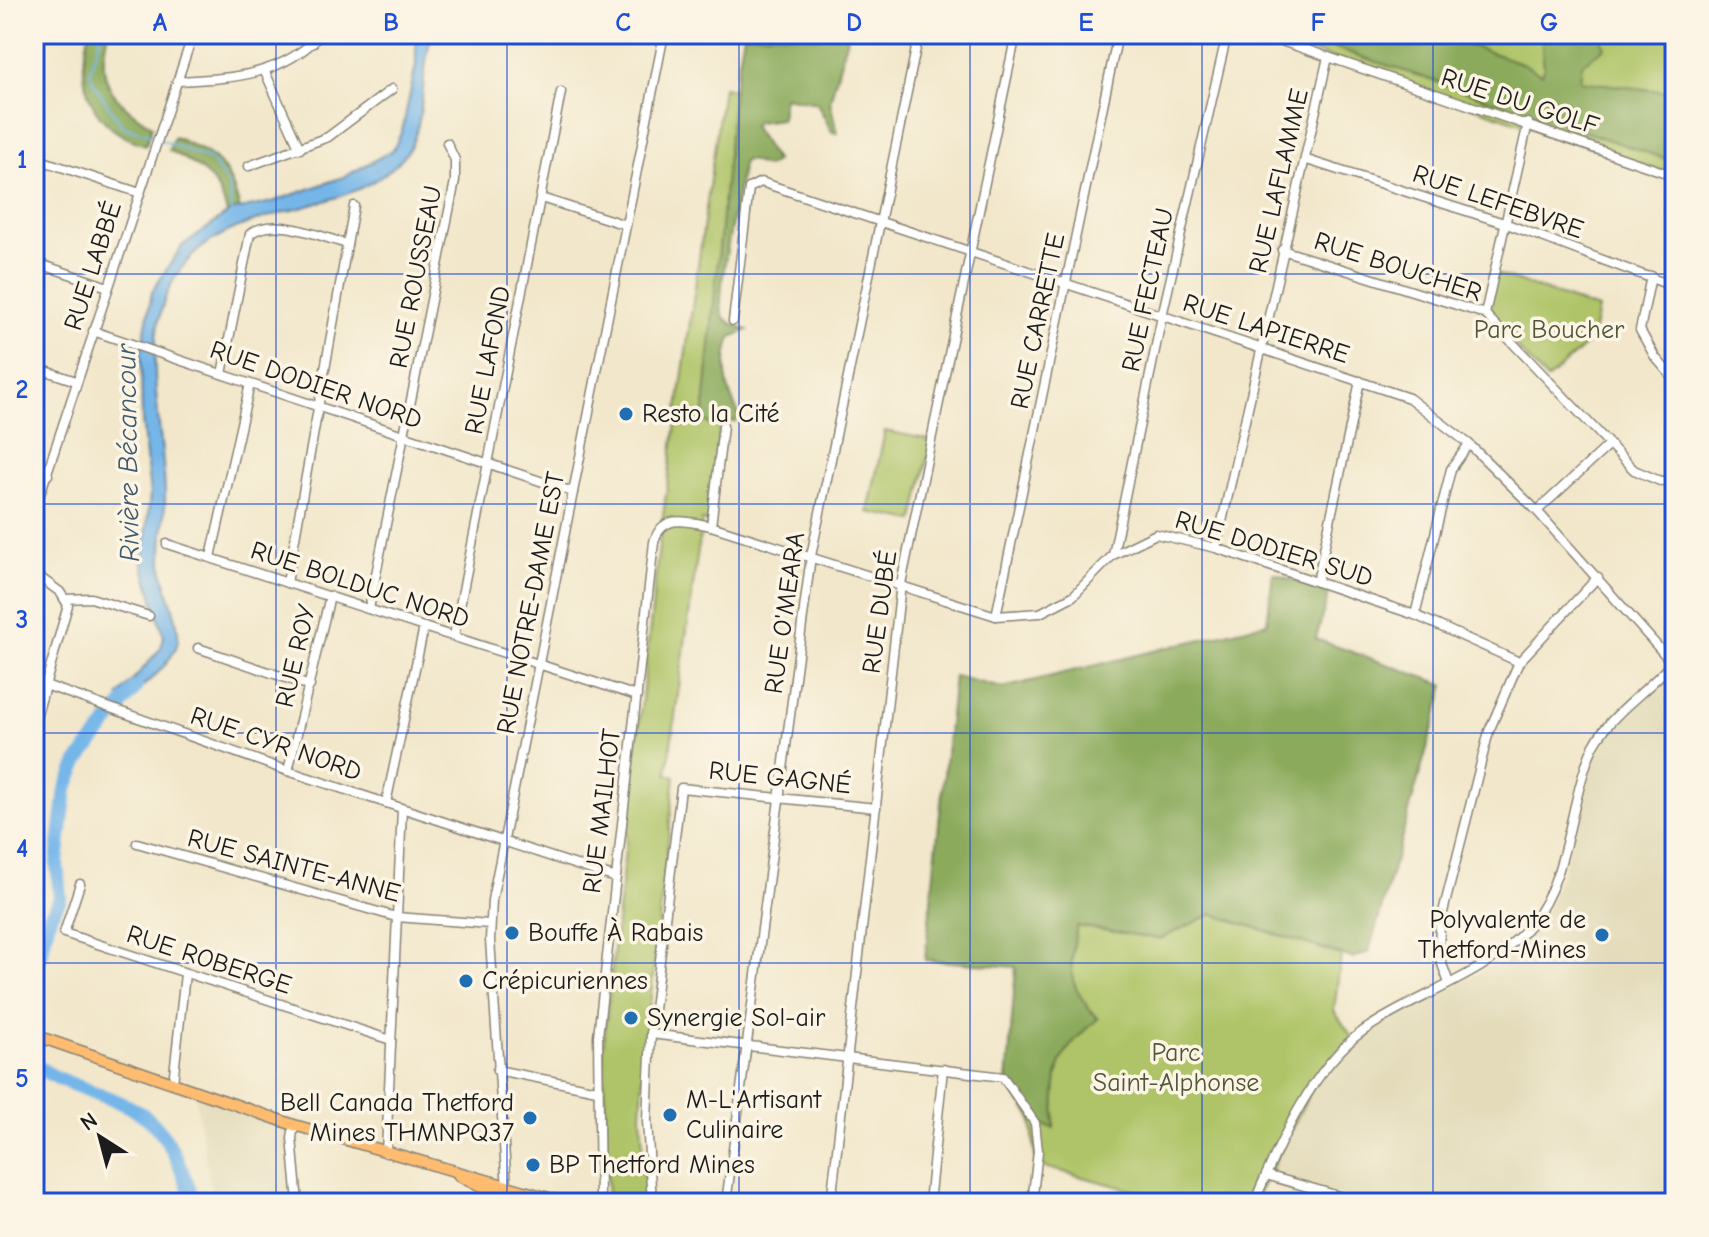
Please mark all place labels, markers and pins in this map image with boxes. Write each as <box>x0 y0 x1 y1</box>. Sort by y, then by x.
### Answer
place label: Resto la Cité <box>642 399 780 429</box>
marker: Resto la Cité <box>617 405 635 423</box>
place label: Polyvalente de Thetford-Mines <box>1418 905 1586 965</box>
place label: Bouffe À Rabais <box>528 917 703 948</box>
marker: Bouffe À Rabais <box>503 924 521 942</box>
marker: Polyvalente de Thetford-Mines <box>1593 926 1611 944</box>
place label: Crépicuriennes <box>482 966 648 996</box>
marker: Crépicuriennes <box>457 972 475 990</box>
place label: Synergie Sol-air <box>647 1003 826 1033</box>
marker: Synergie Sol-air <box>622 1009 640 1027</box>
place label: M-L'Artisant Culinaire <box>686 1085 823 1145</box>
place label: Bell Canada Thetford Mines THMNPQ37 <box>280 1088 514 1148</box>
marker: M-L'Artisant Culinaire <box>661 1106 679 1124</box>
marker: Bell Canada Thetford Mines THMNPQ37 <box>521 1109 539 1127</box>
place label: BP Thetford Mines <box>549 1150 755 1180</box>
marker: BP Thetford Mines <box>524 1156 542 1174</box>

